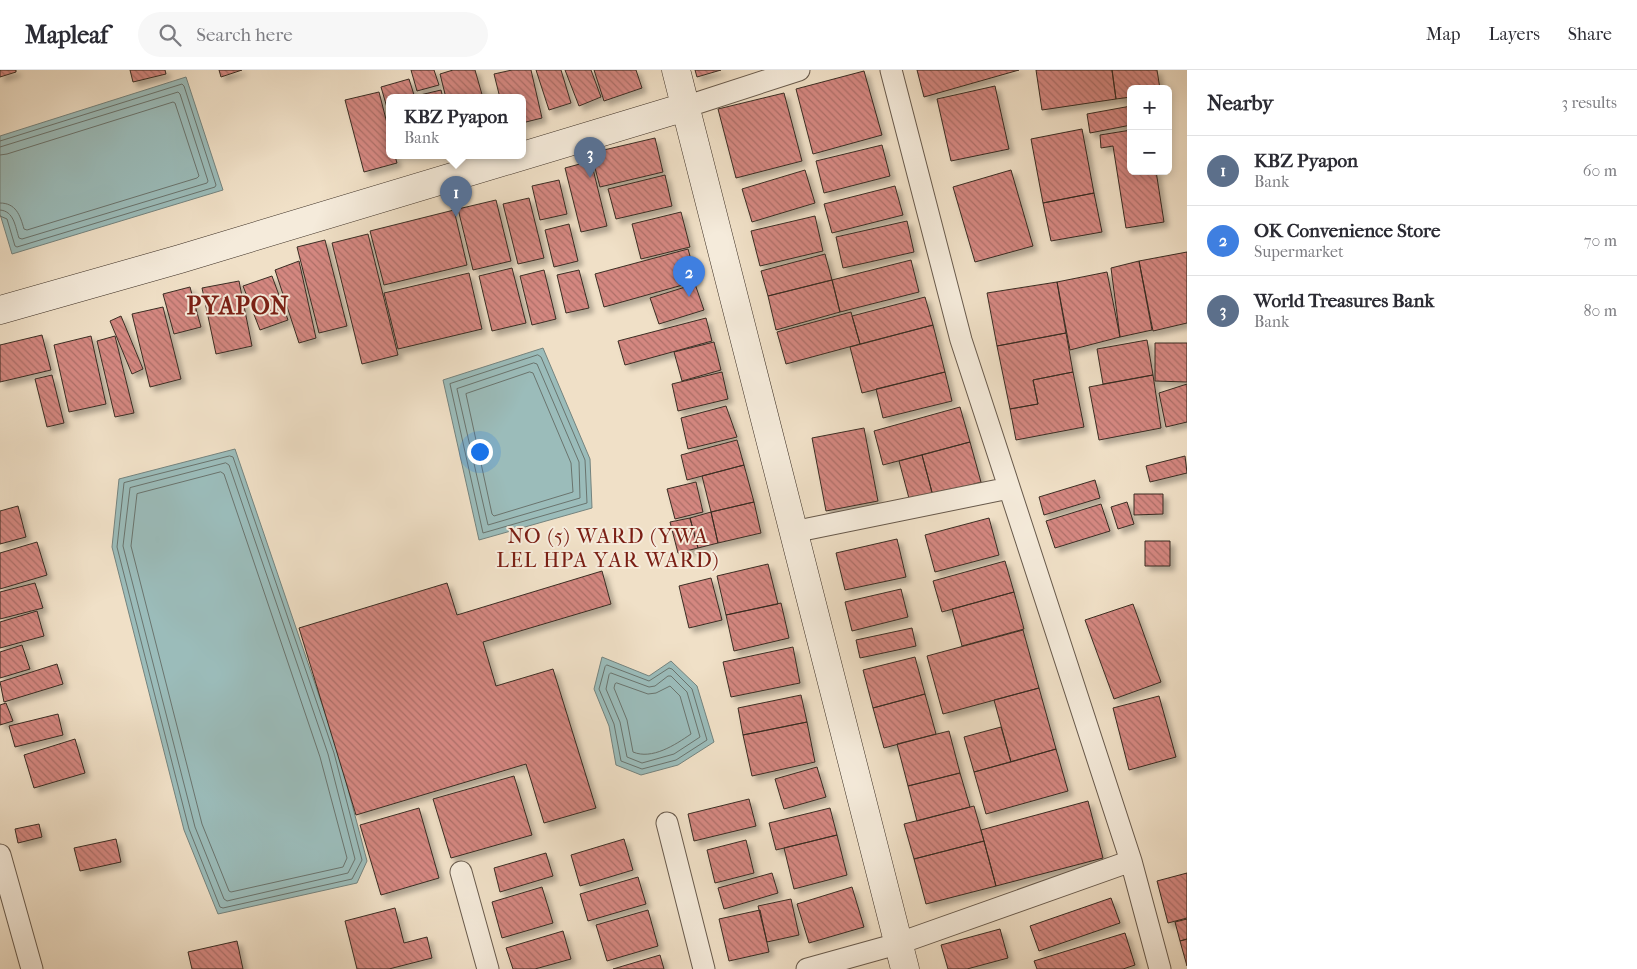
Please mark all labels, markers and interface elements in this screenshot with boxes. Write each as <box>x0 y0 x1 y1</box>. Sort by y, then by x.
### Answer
search box <box>138 12 488 57</box>
text: Mapleaf <box>25 21 108 49</box>
icon: search <box>156 21 184 49</box>
text: Search here <box>196 24 293 46</box>
text: Map <box>1426 24 1460 45</box>
text: Layers <box>1488 24 1540 45</box>
text: Share <box>1568 24 1612 45</box>
map controls <box>1127 85 1172 175</box>
button: + <box>1127 85 1172 130</box>
text: Nearby <box>1207 91 1273 115</box>
text: 3 results <box>1561 93 1617 112</box>
popup <box>386 94 526 159</box>
text: KBZ Pyapon <box>404 106 508 128</box>
text: Bank <box>404 128 439 147</box>
button: − <box>1127 130 1172 175</box>
pin: 3 <box>574 137 606 178</box>
text: KBZ Pyapon <box>1254 150 1358 172</box>
text: 1 <box>1220 161 1226 180</box>
text: 60 m <box>1583 161 1617 180</box>
text: Bank <box>1254 172 1289 191</box>
pin: 1 <box>440 176 472 217</box>
text: OK Convenience Store <box>1254 220 1440 242</box>
text: 2 <box>1219 231 1227 250</box>
text: 70 m <box>1584 231 1617 250</box>
text: Supermarket <box>1254 242 1344 261</box>
pin: 2 <box>673 256 705 297</box>
text: World Treasures Bank <box>1254 290 1434 312</box>
district label: PYAPON <box>186 292 290 320</box>
text: 3 <box>1220 301 1226 320</box>
text: 80 m <box>1583 301 1617 320</box>
text: Bank <box>1254 312 1289 331</box>
your location <box>467 439 493 465</box>
district label: NO (5) WARD (YWA LEL HPA YAR WARD) <box>496 524 720 572</box>

